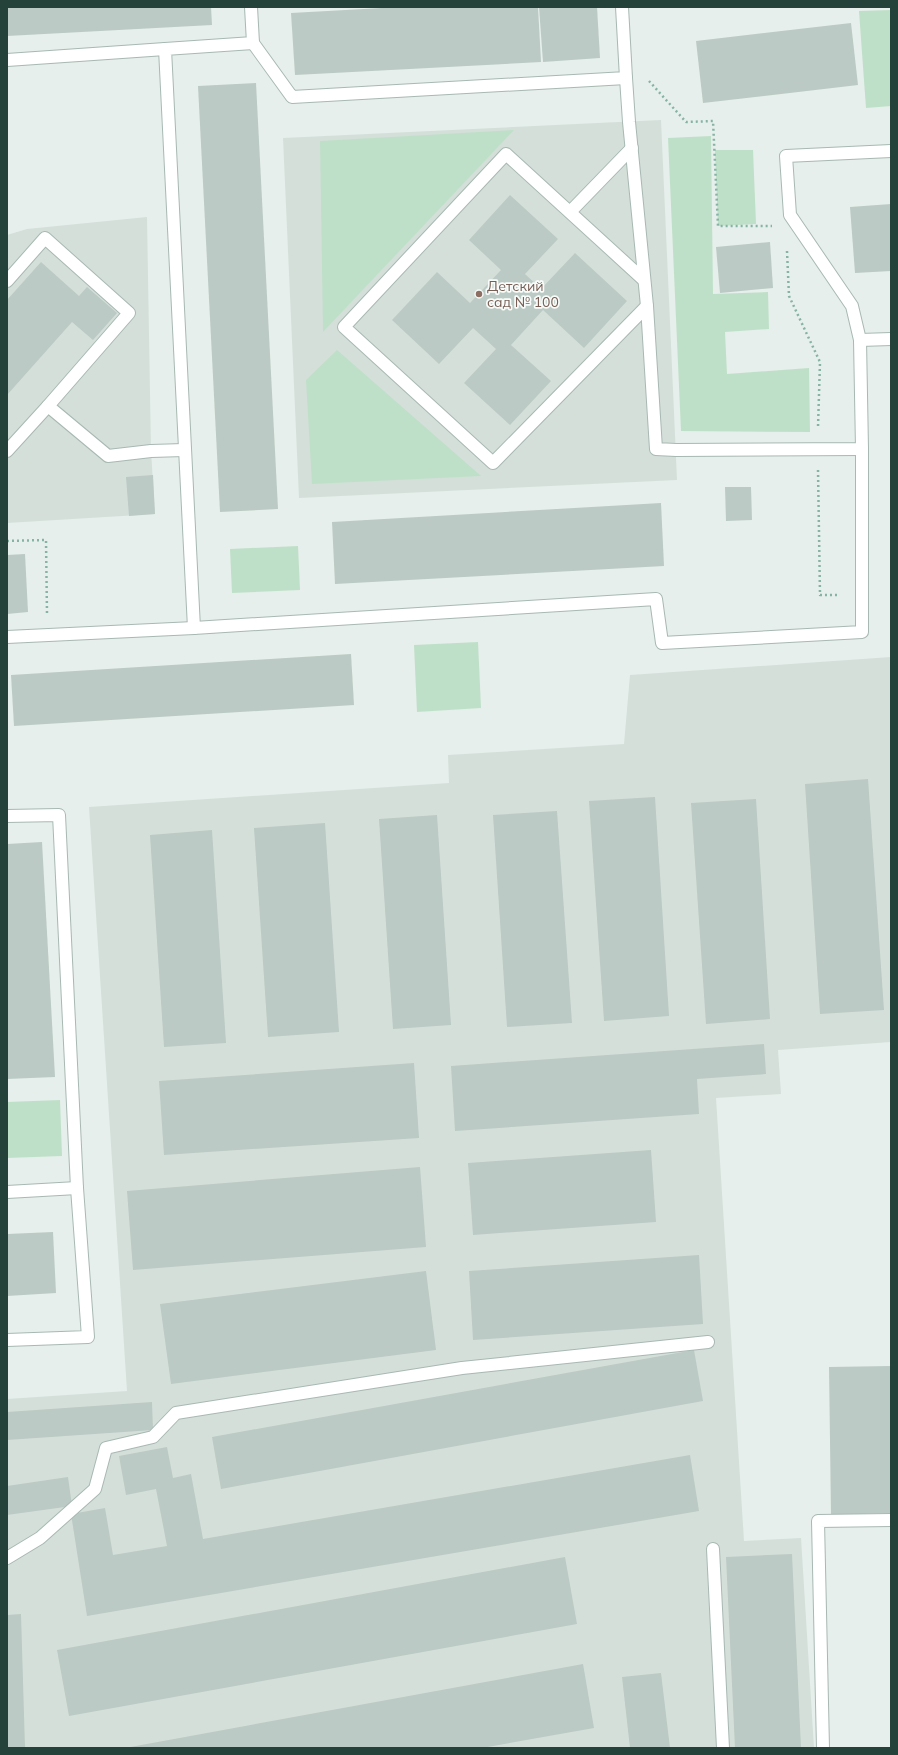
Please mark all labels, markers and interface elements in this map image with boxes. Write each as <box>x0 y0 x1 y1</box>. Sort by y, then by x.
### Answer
place label: Детский сад № 100 <box>487 277 559 311</box>
marker: Детский сад № 100 <box>474 289 484 299</box>

